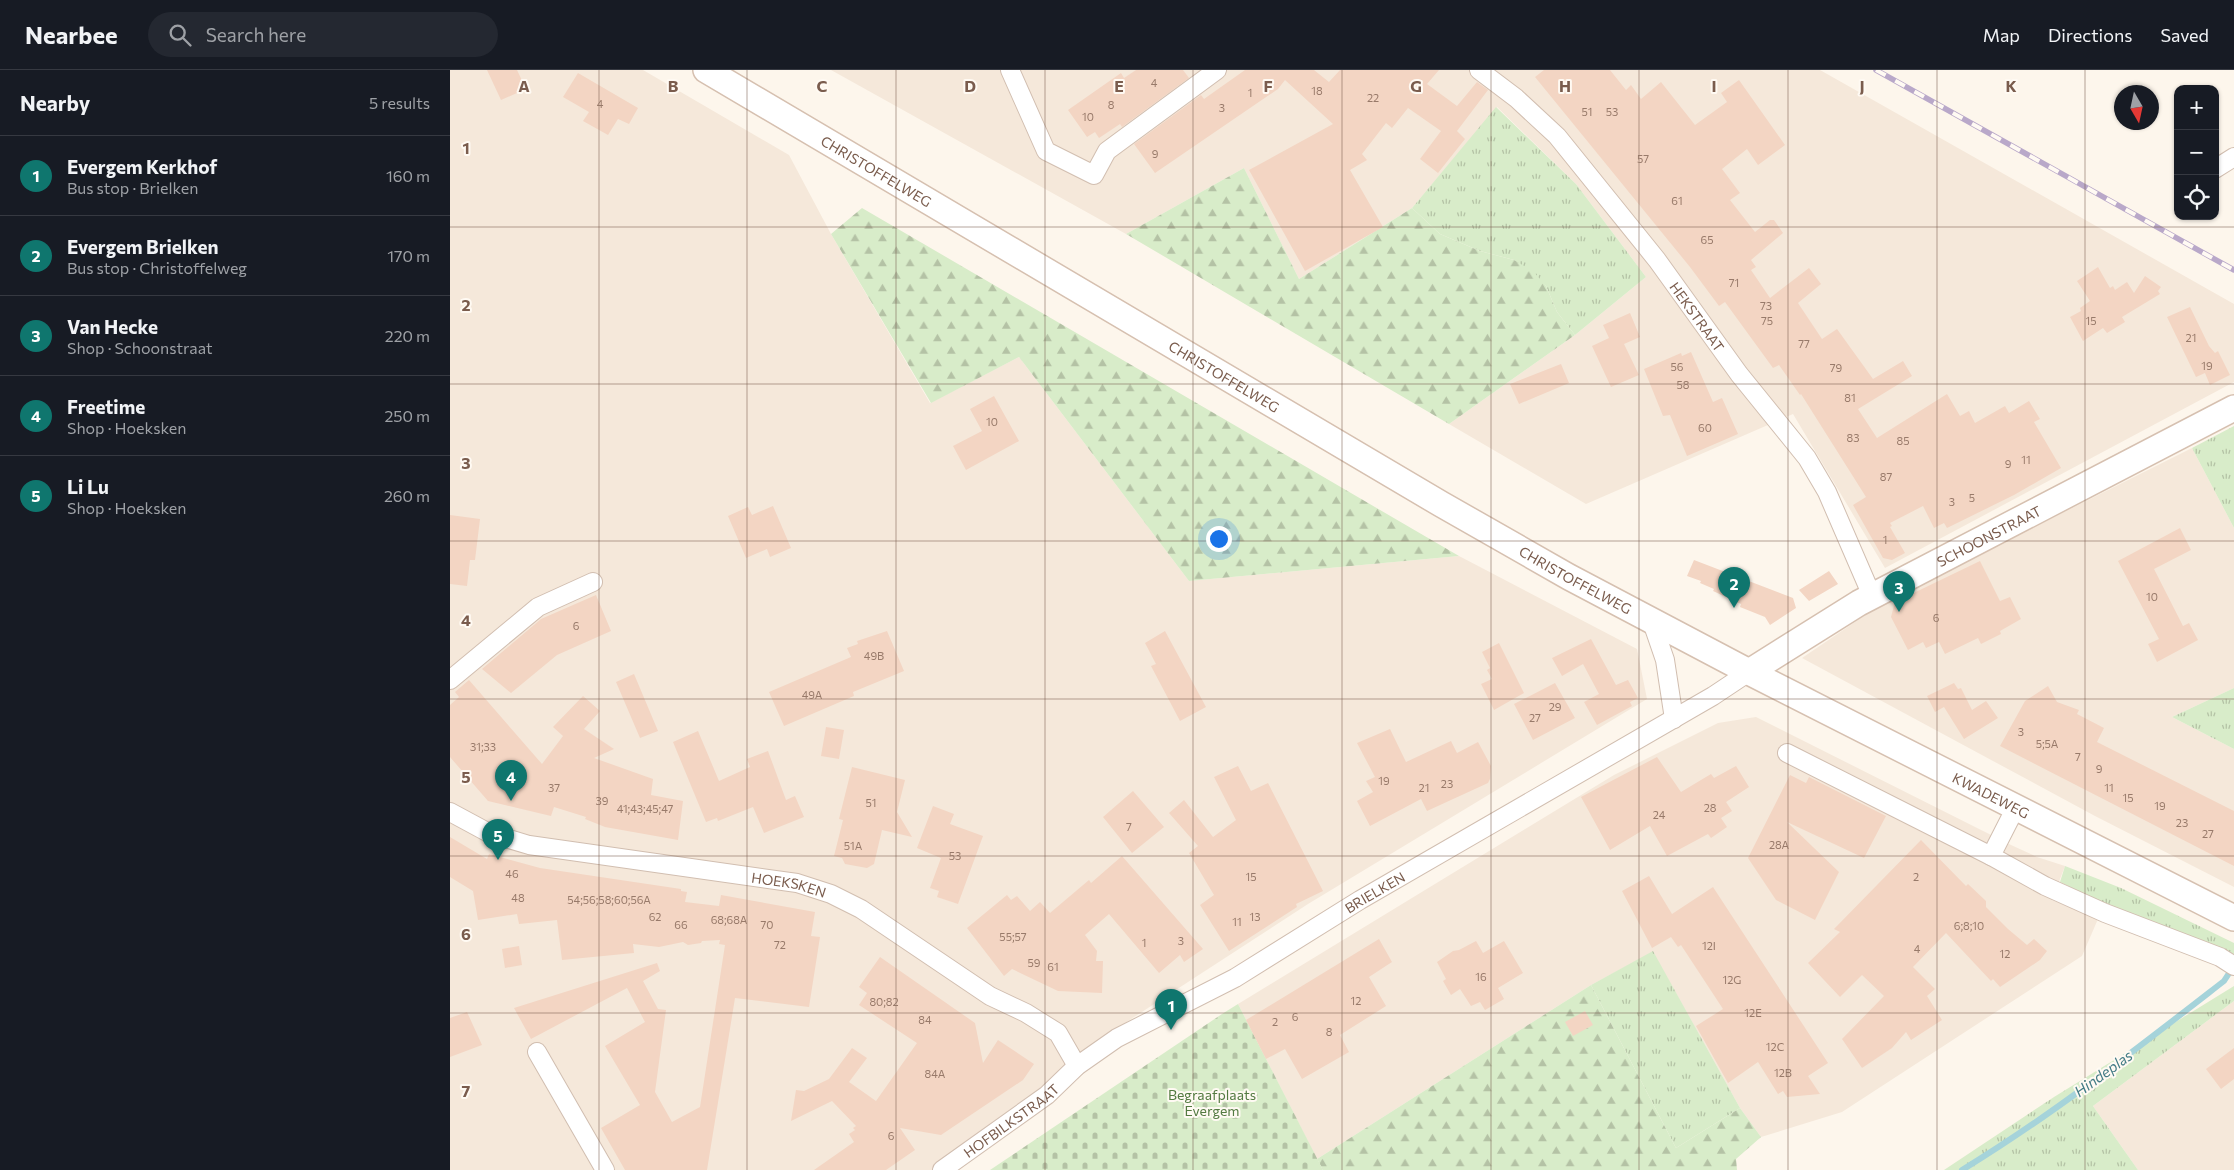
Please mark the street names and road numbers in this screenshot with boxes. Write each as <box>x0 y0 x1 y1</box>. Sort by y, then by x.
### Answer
street label: CHRISTOFFELWEG <box>818 131 935 210</box>
street label: HEKSTRAAT <box>1667 278 1728 354</box>
street label: CHRISTOFFELWEG <box>1166 337 1283 415</box>
street label: SCHOONSTRAAT <box>1934 501 2044 570</box>
street label: CHRISTOFFELWEG <box>1516 542 1635 617</box>
street label: KWADEWEG <box>1950 768 2032 821</box>
street label: HOEKSKEN <box>750 868 828 900</box>
street label: BRIELKEN <box>1341 868 1408 916</box>
street label: HOFBILKSTRAAT <box>960 1080 1062 1161</box>

